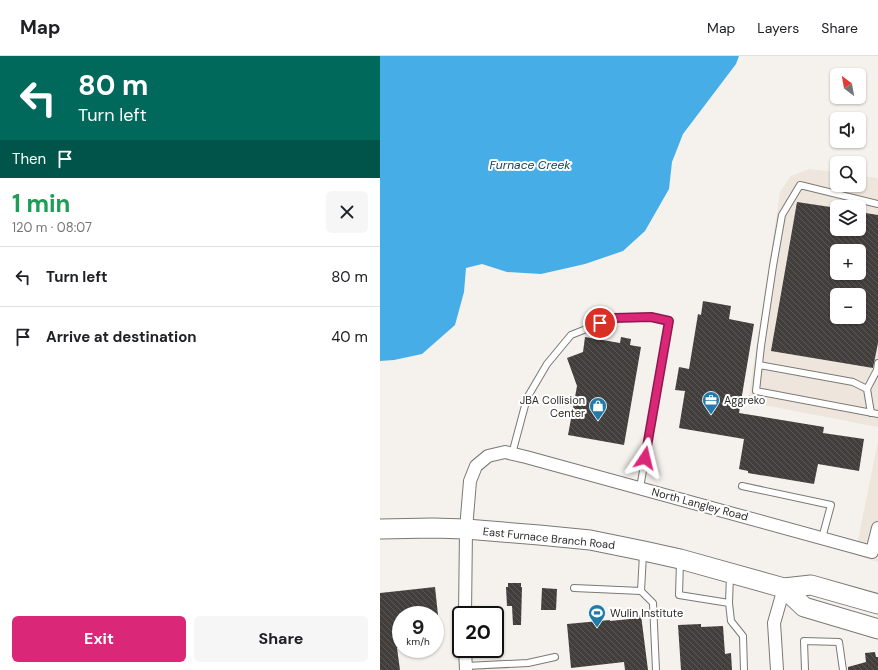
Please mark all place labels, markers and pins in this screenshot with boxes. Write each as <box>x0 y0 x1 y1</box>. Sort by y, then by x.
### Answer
pin <box>583 306 617 340</box>
office icon: Aggreko <box>701 390 721 415</box>
place label: JBA Collision Center <box>520 393 585 420</box>
place label: Aggreko <box>724 393 765 407</box>
shop icon: JBA Collision Center <box>588 396 608 421</box>
sports icon: Wulin Institute <box>587 603 607 628</box>
place label: Wulin Institute <box>610 606 683 620</box>

